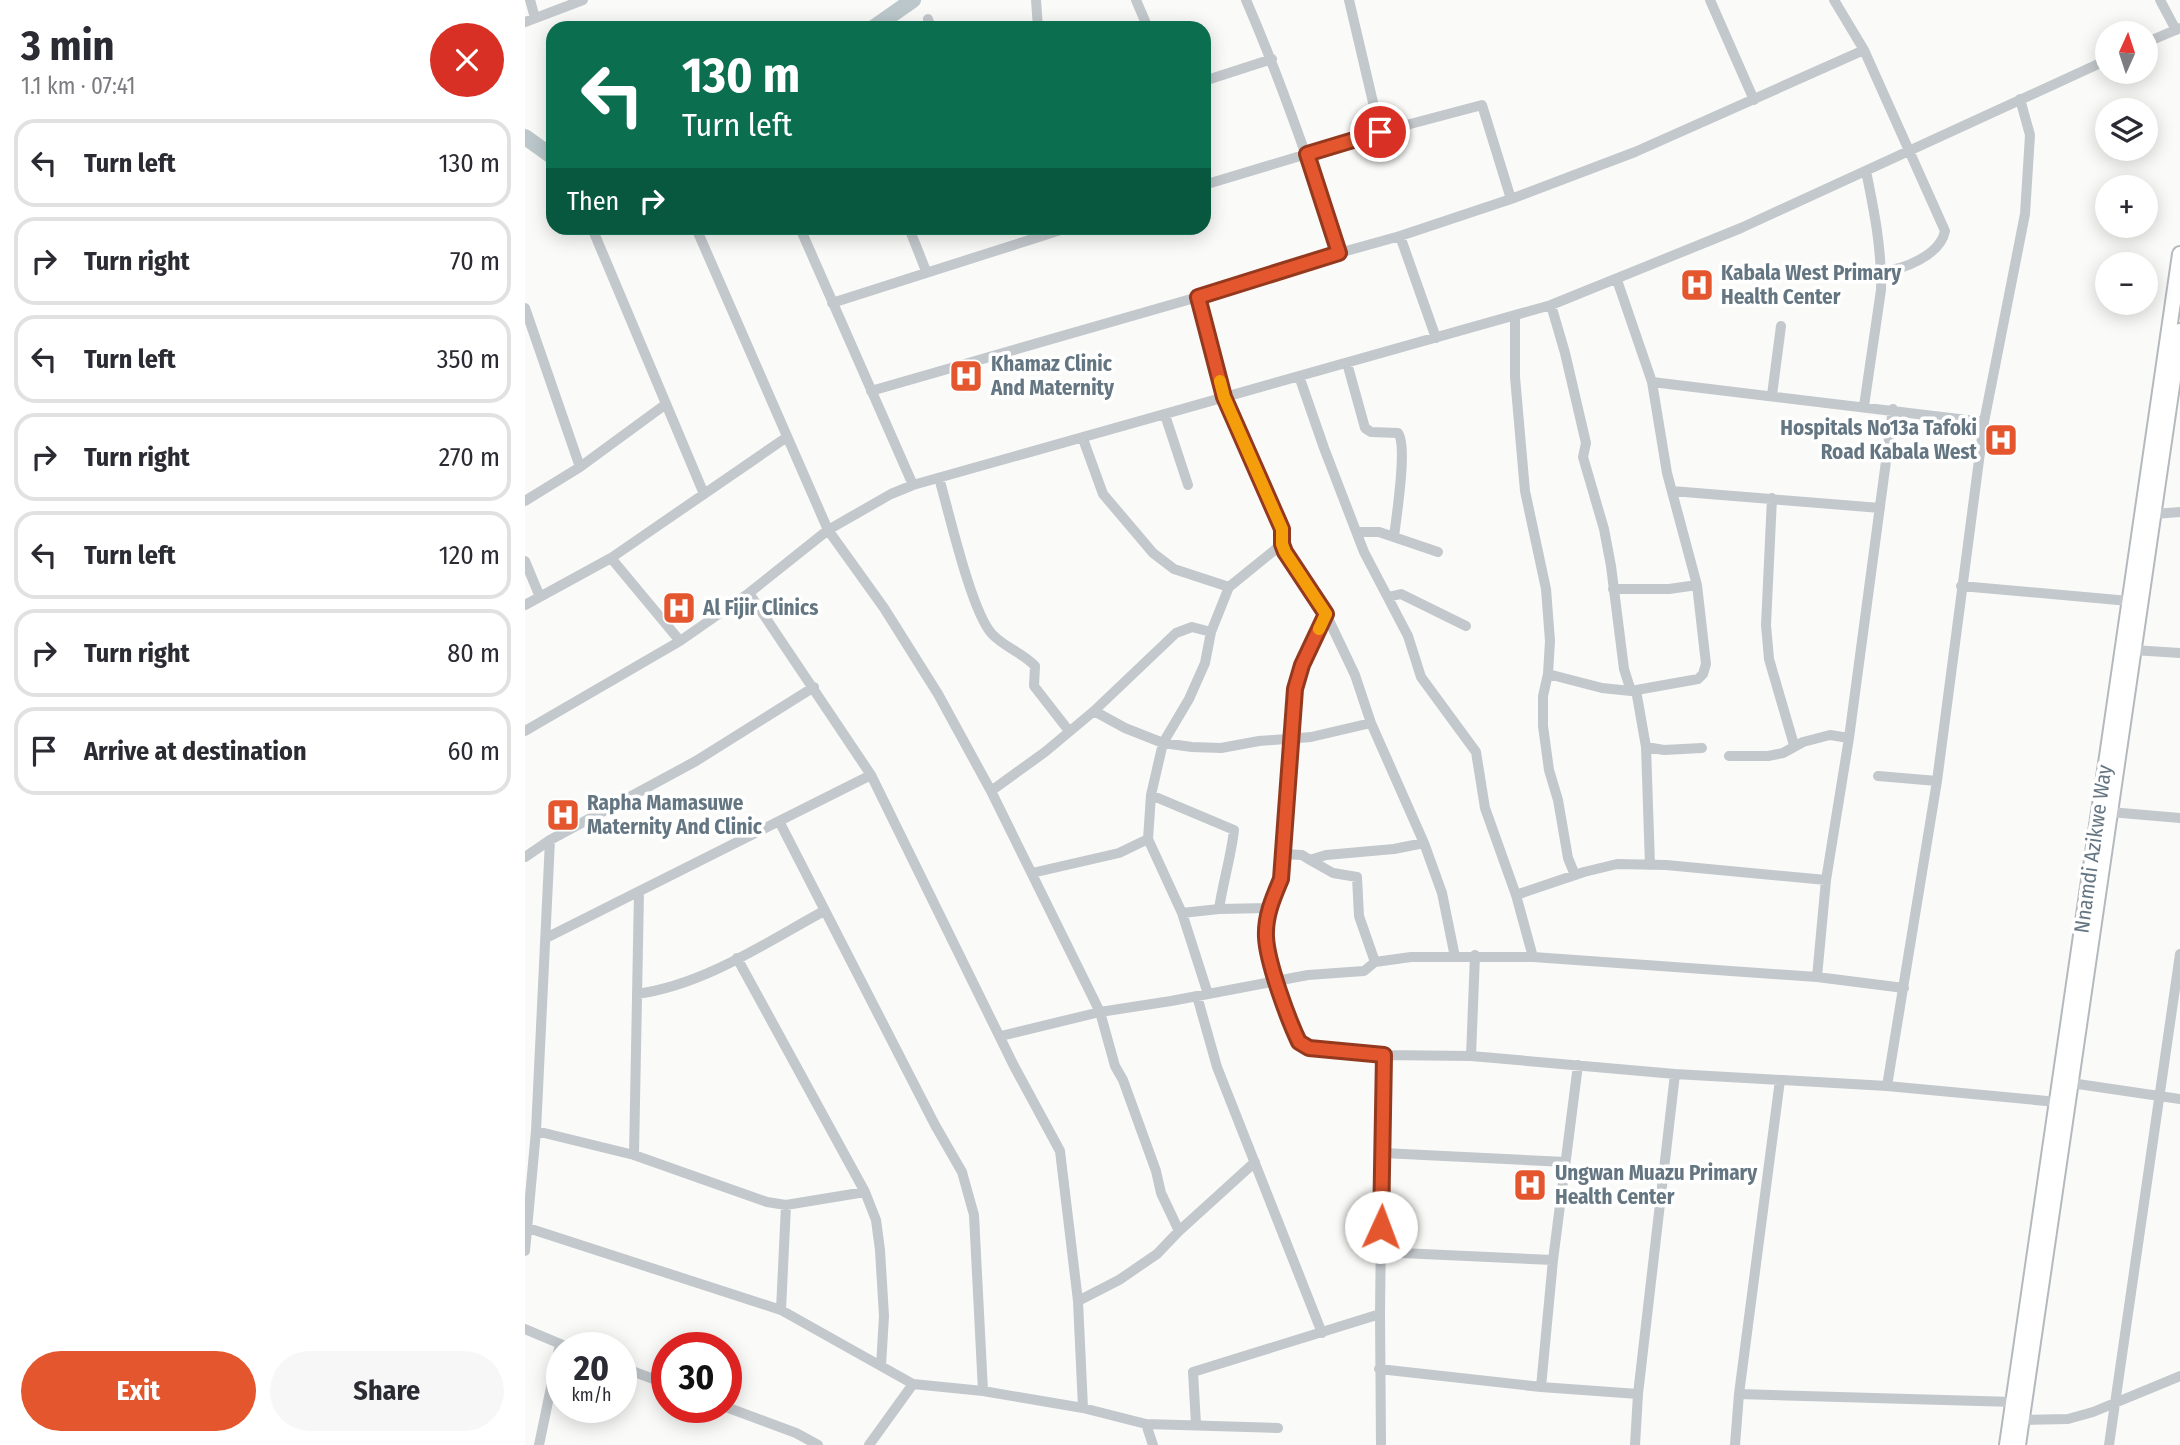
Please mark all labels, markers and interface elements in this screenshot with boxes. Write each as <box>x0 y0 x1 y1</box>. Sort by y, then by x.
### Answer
text: 3 min <box>21 21 115 71</box>
north arrow <box>2095 21 2158 84</box>
map controls <box>2095 21 2158 315</box>
button: close <box>430 23 504 97</box>
text: 130 m <box>682 46 800 105</box>
icon: left <box>567 49 658 140</box>
text: 1.1 km · 07:41 <box>21 72 136 100</box>
button: layers <box>2095 98 2158 161</box>
pin <box>1350 102 1410 162</box>
text: Turn left <box>682 106 792 144</box>
icon: arrive <box>1361 113 1399 151</box>
icon: left <box>25 144 63 182</box>
text: Turn left <box>84 148 176 179</box>
text: 130 m <box>438 148 500 179</box>
button: + <box>2095 175 2158 238</box>
icon: right <box>633 182 671 220</box>
text: Then <box>567 186 619 217</box>
icon: right <box>25 242 63 280</box>
text: Turn right <box>84 246 190 277</box>
text: 70 m <box>450 246 500 277</box>
button: − <box>2095 252 2158 315</box>
place label: Kabala West Primary Health Center <box>1721 260 1902 310</box>
hospital icon: Kabala West Primary Health Center <box>1678 266 1716 304</box>
icon: left <box>25 340 63 378</box>
text: Turn left <box>84 344 176 375</box>
text: 350 m <box>437 344 500 375</box>
place label: Khamaz Clinic And Maternity <box>990 351 1115 401</box>
hospital icon: Khamaz Clinic And Maternity <box>947 357 985 395</box>
place label: Hospitals No13a Tafoki Road Kabala West <box>1780 415 1978 465</box>
hospital icon: Hospitals No13a Tafoki Road Kabala West <box>1982 421 2020 459</box>
icon: right <box>25 438 63 476</box>
text: Turn right <box>84 442 190 473</box>
text: 270 m <box>439 442 500 473</box>
icon: left <box>25 536 63 574</box>
text: Turn left <box>84 540 176 571</box>
text: 120 m <box>439 540 500 571</box>
hospital icon: Al Fijir Clinics <box>660 589 698 627</box>
place label: Al Fijir Clinics <box>702 595 818 621</box>
icon: right <box>25 634 63 672</box>
text: Turn right <box>84 638 190 669</box>
text: 80 m <box>447 638 500 669</box>
icon: arrive <box>25 732 63 770</box>
text: Arrive at destination <box>84 736 307 767</box>
text: 60 m <box>447 736 500 767</box>
street label: Nnamdi Azikwe Way <box>2068 763 2118 935</box>
place label: Rapha Mamasuwe Maternity And Clinic <box>587 790 763 840</box>
hospital icon: Rapha Mamasuwe Maternity And Clinic <box>544 796 582 834</box>
place label: Ungwan Muazu Primary Health Center <box>1555 1160 1758 1210</box>
hospital icon: Ungwan Muazu Primary Health Center <box>1511 1166 1549 1204</box>
position arrow <box>1344 1190 1418 1264</box>
speed limit sign: 30 <box>651 1332 742 1423</box>
text: 20 <box>574 1347 609 1389</box>
button: Exit <box>21 1351 256 1431</box>
button: Share <box>270 1351 504 1431</box>
text: km/h <box>571 1384 612 1406</box>

